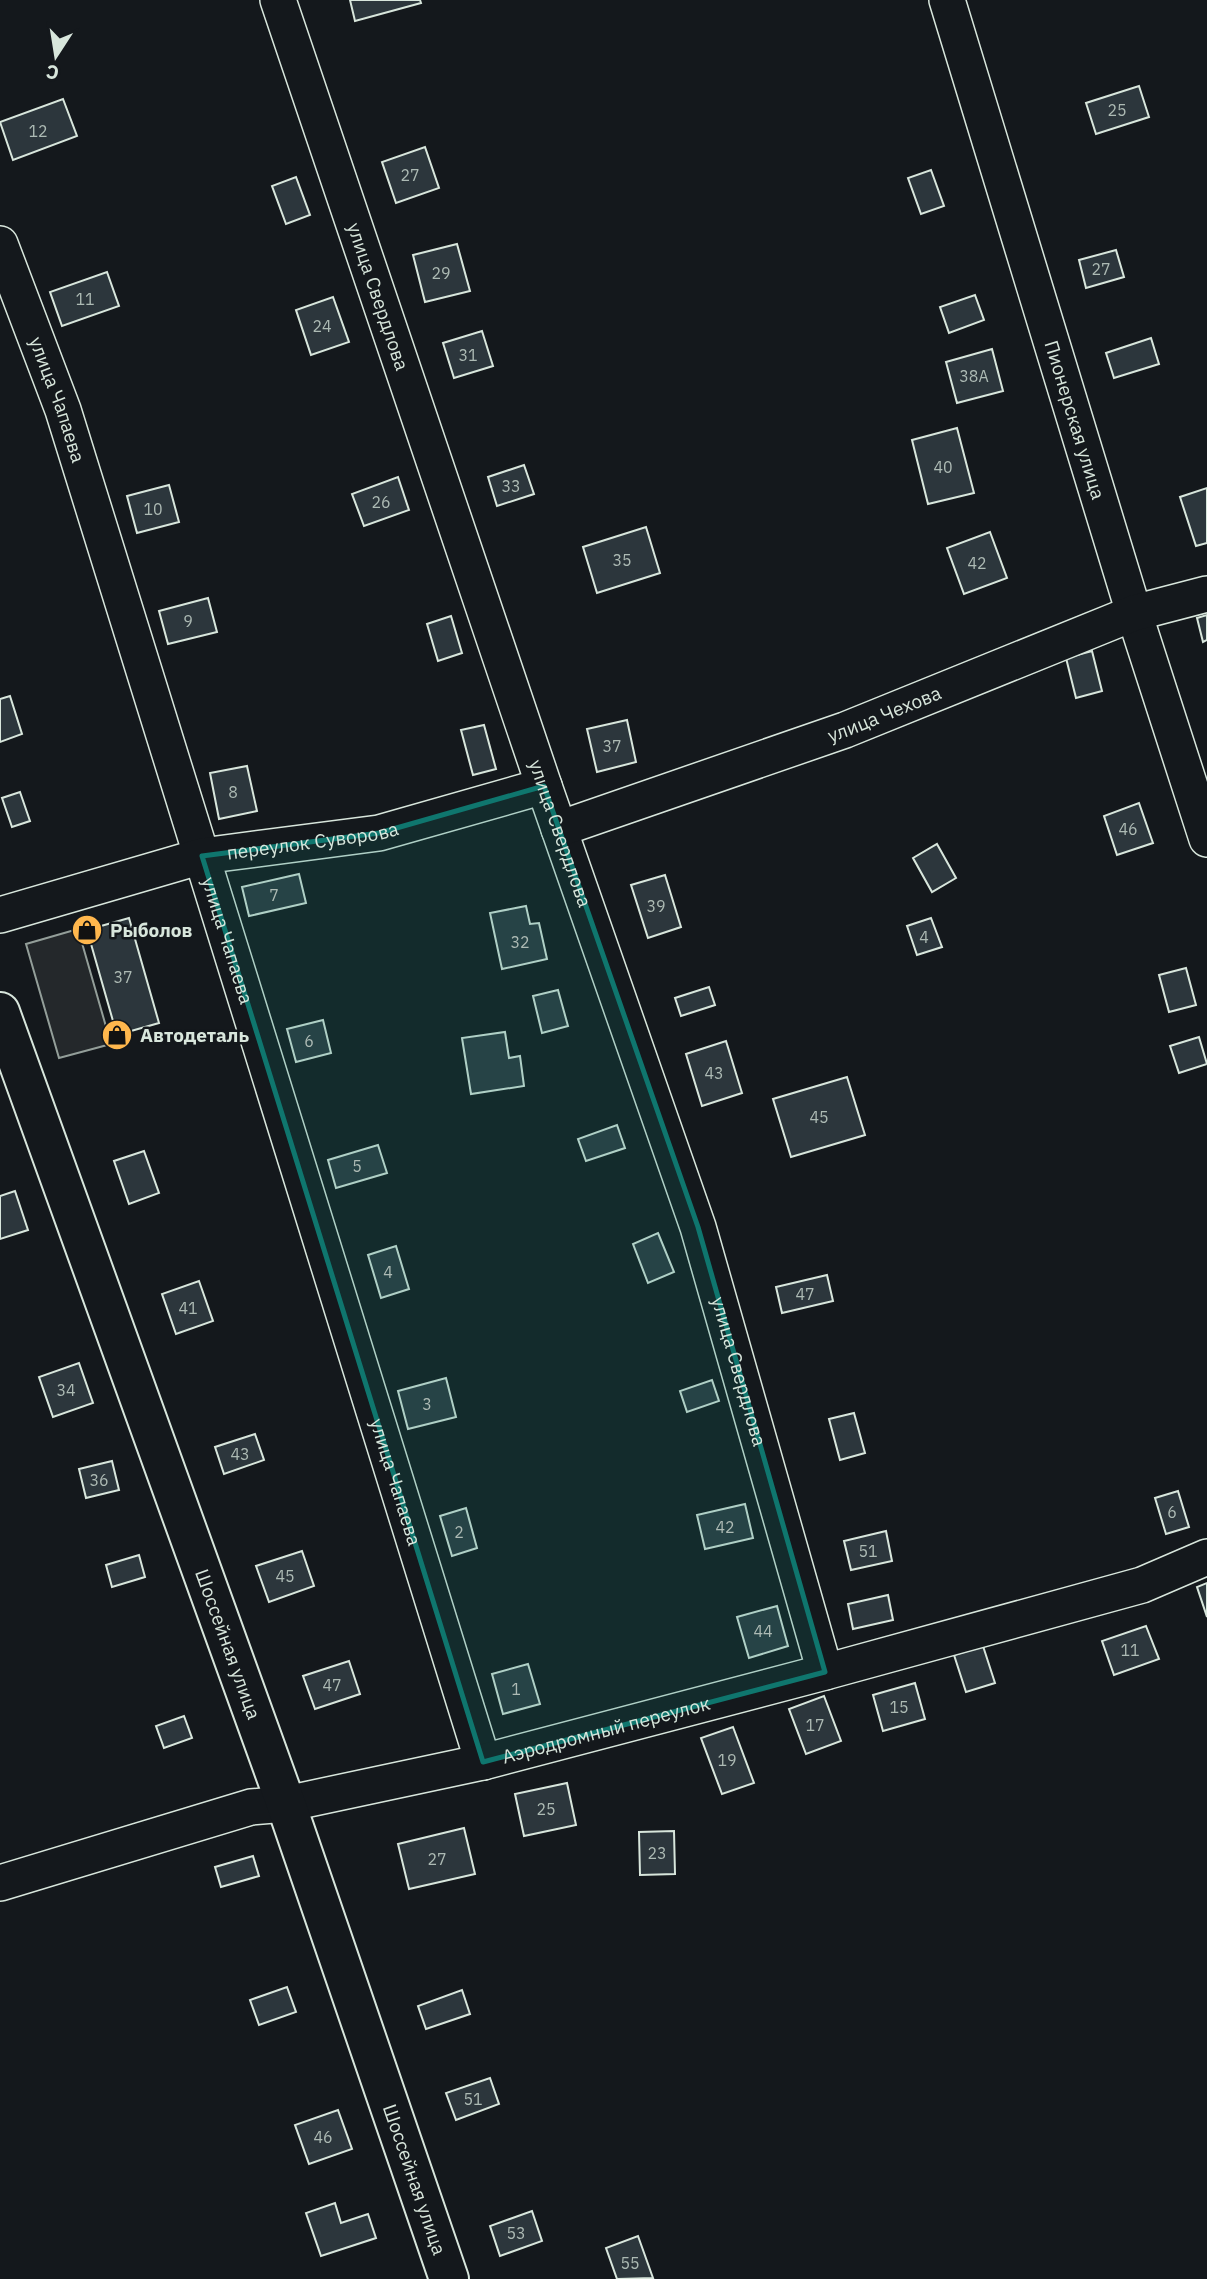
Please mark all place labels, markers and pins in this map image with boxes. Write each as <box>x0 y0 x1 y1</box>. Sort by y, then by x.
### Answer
shop icon: Рыболов <box>70 913 104 947</box>
place label: Рыболов <box>110 918 192 942</box>
shop icon: Автодеталь <box>100 1018 134 1052</box>
place label: Автодеталь <box>140 1023 249 1047</box>

